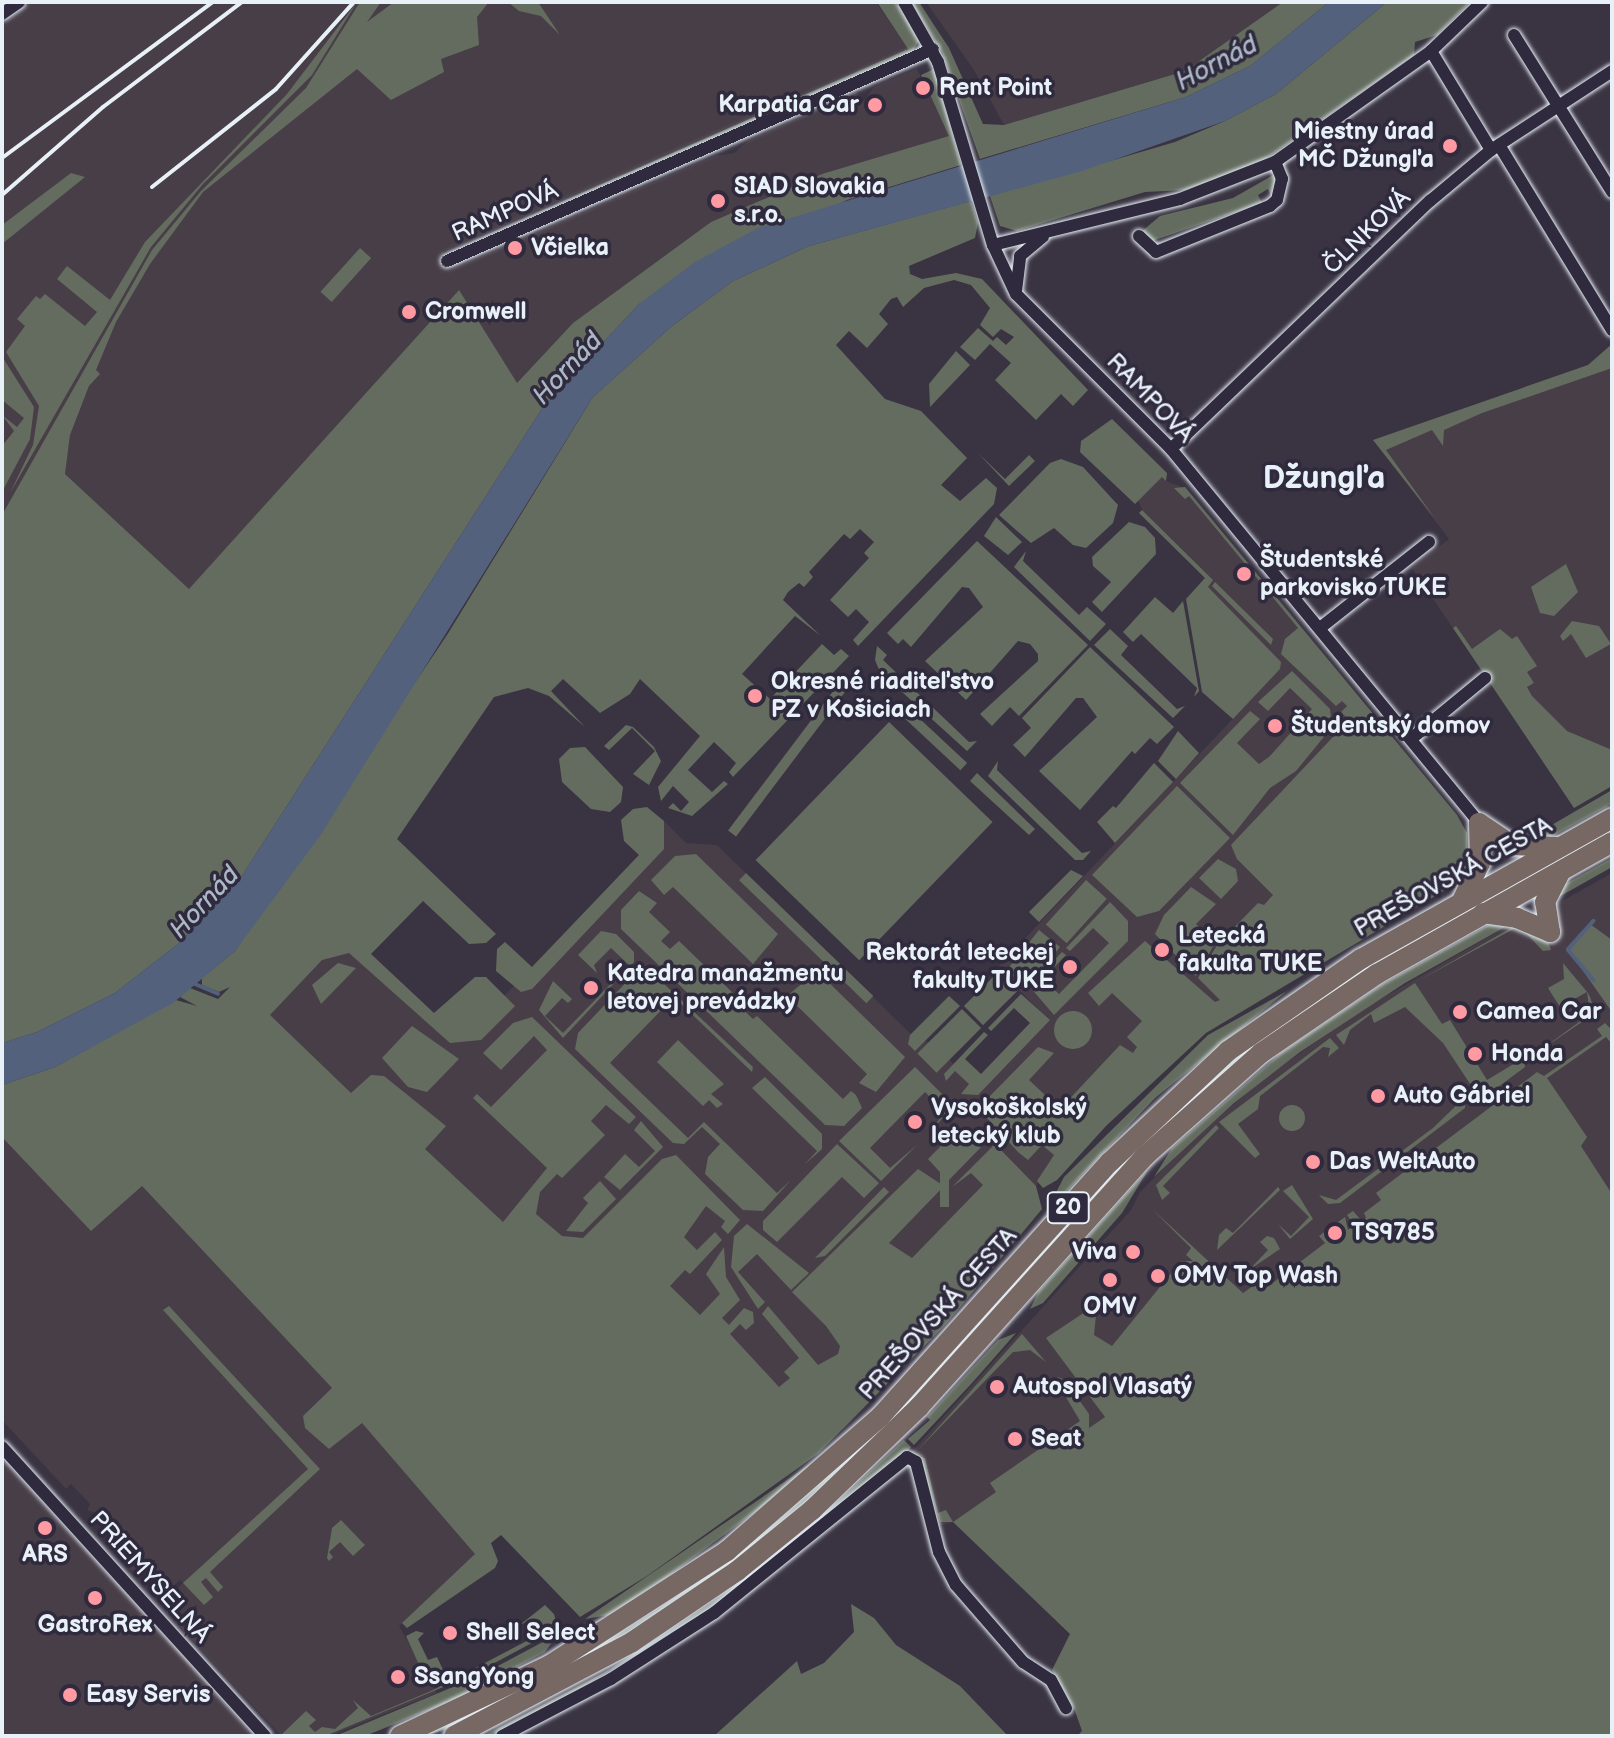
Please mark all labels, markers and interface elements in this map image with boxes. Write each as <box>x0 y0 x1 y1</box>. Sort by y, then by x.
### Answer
water label: Hornád <box>1171 30 1263 98</box>
place label: Rent Point <box>939 74 1052 102</box>
marker: Rent Point <box>914 79 932 97</box>
place label: Karpatia Car <box>718 91 859 119</box>
marker: Karpatia Car <box>866 96 884 114</box>
place label: Miestny úrad MČ Džungľa <box>1293 118 1434 174</box>
marker: Miestny úrad MČ Džungľa <box>1441 137 1459 155</box>
place label: SIAD Slovakia s.r.o. <box>734 173 885 229</box>
street label: RAMPOVÁ <box>447 176 563 248</box>
street label: ČLNKOVÁ <box>1318 184 1416 280</box>
marker: SIAD Slovakia s.r.o. <box>709 192 727 210</box>
place label: Včielka <box>531 234 609 262</box>
marker: Včielka <box>506 239 524 257</box>
place label: Cromwell <box>425 298 526 326</box>
marker: Cromwell <box>400 303 418 321</box>
water label: Hornád <box>527 326 609 412</box>
street label: RAMPOVÁ <box>1100 347 1200 449</box>
district label: Džungľa <box>1263 460 1385 498</box>
place label: Študentské parkovisko TUKE <box>1260 546 1447 602</box>
marker: Študentské parkovisko TUKE <box>1235 565 1253 583</box>
place label: Okresné riaditeľstvo PZ v Košiciach <box>771 668 994 724</box>
marker: Okresné riaditeľstvo PZ v Košiciach <box>746 687 764 705</box>
place label: Študentský domov <box>1291 712 1491 740</box>
marker: Študentský domov <box>1266 717 1284 735</box>
street label: PREŠOVSKÁ CESTA <box>1349 811 1557 943</box>
water label: Hornád <box>164 860 246 946</box>
place label: Letecká fakulta TUKE <box>1178 922 1322 978</box>
place label: Rektorát leteckej fakulty TUKE <box>865 939 1054 995</box>
marker: Letecká fakulta TUKE <box>1153 941 1171 959</box>
marker: Rektorát leteckej fakulty TUKE <box>1061 958 1079 976</box>
place label: Katedra manažmentu letovej prevádzky <box>607 960 844 1016</box>
marker: Katedra manažmentu letovej prevádzky <box>582 979 600 997</box>
place label: Camea Car <box>1476 998 1602 1026</box>
marker: Camea Car <box>1451 1003 1469 1021</box>
place label: Honda <box>1491 1040 1564 1068</box>
marker: Honda <box>1466 1045 1484 1063</box>
place label: Auto Gábriel <box>1394 1082 1530 1110</box>
marker: Auto Gábriel <box>1369 1087 1387 1105</box>
place label: Vysokoškolský letecký klub <box>931 1094 1087 1150</box>
marker: Vysokoškolský letecký klub <box>906 1113 924 1131</box>
place label: Das WeltAuto <box>1329 1148 1476 1176</box>
marker: Das WeltAuto <box>1304 1153 1322 1171</box>
road number: 20 <box>1046 1190 1090 1226</box>
place label: TS9785 <box>1351 1219 1435 1247</box>
street label: PREŠOVSKÁ CESTA <box>853 1222 1023 1406</box>
marker: TS9785 <box>1326 1224 1344 1242</box>
place label: Viva <box>1072 1238 1117 1266</box>
marker: Viva <box>1124 1243 1142 1261</box>
place label: OMV Top Wash <box>1174 1262 1338 1290</box>
marker: OMV Top Wash <box>1149 1267 1167 1285</box>
marker: OMV <box>1101 1271 1119 1289</box>
place label: OMV <box>1083 1293 1137 1321</box>
place label: Autospol Vlasatý <box>1013 1373 1193 1401</box>
marker: Autospol Vlasatý <box>988 1378 1006 1396</box>
place label: Seat <box>1031 1425 1081 1453</box>
marker: Seat <box>1006 1430 1024 1448</box>
street label: PRIEMYSELNÁ <box>83 1505 217 1649</box>
marker: ARS <box>36 1519 54 1537</box>
place label: ARS <box>22 1541 68 1569</box>
marker: GastroRex <box>86 1589 104 1607</box>
place label: GastroRex <box>38 1611 152 1639</box>
place label: Shell Select <box>466 1619 595 1647</box>
marker: Shell Select <box>441 1624 459 1642</box>
place label: SsangYong <box>414 1663 534 1691</box>
marker: SsangYong <box>389 1668 407 1686</box>
place label: Easy Servis <box>86 1681 211 1709</box>
marker: Easy Servis <box>61 1686 79 1704</box>

